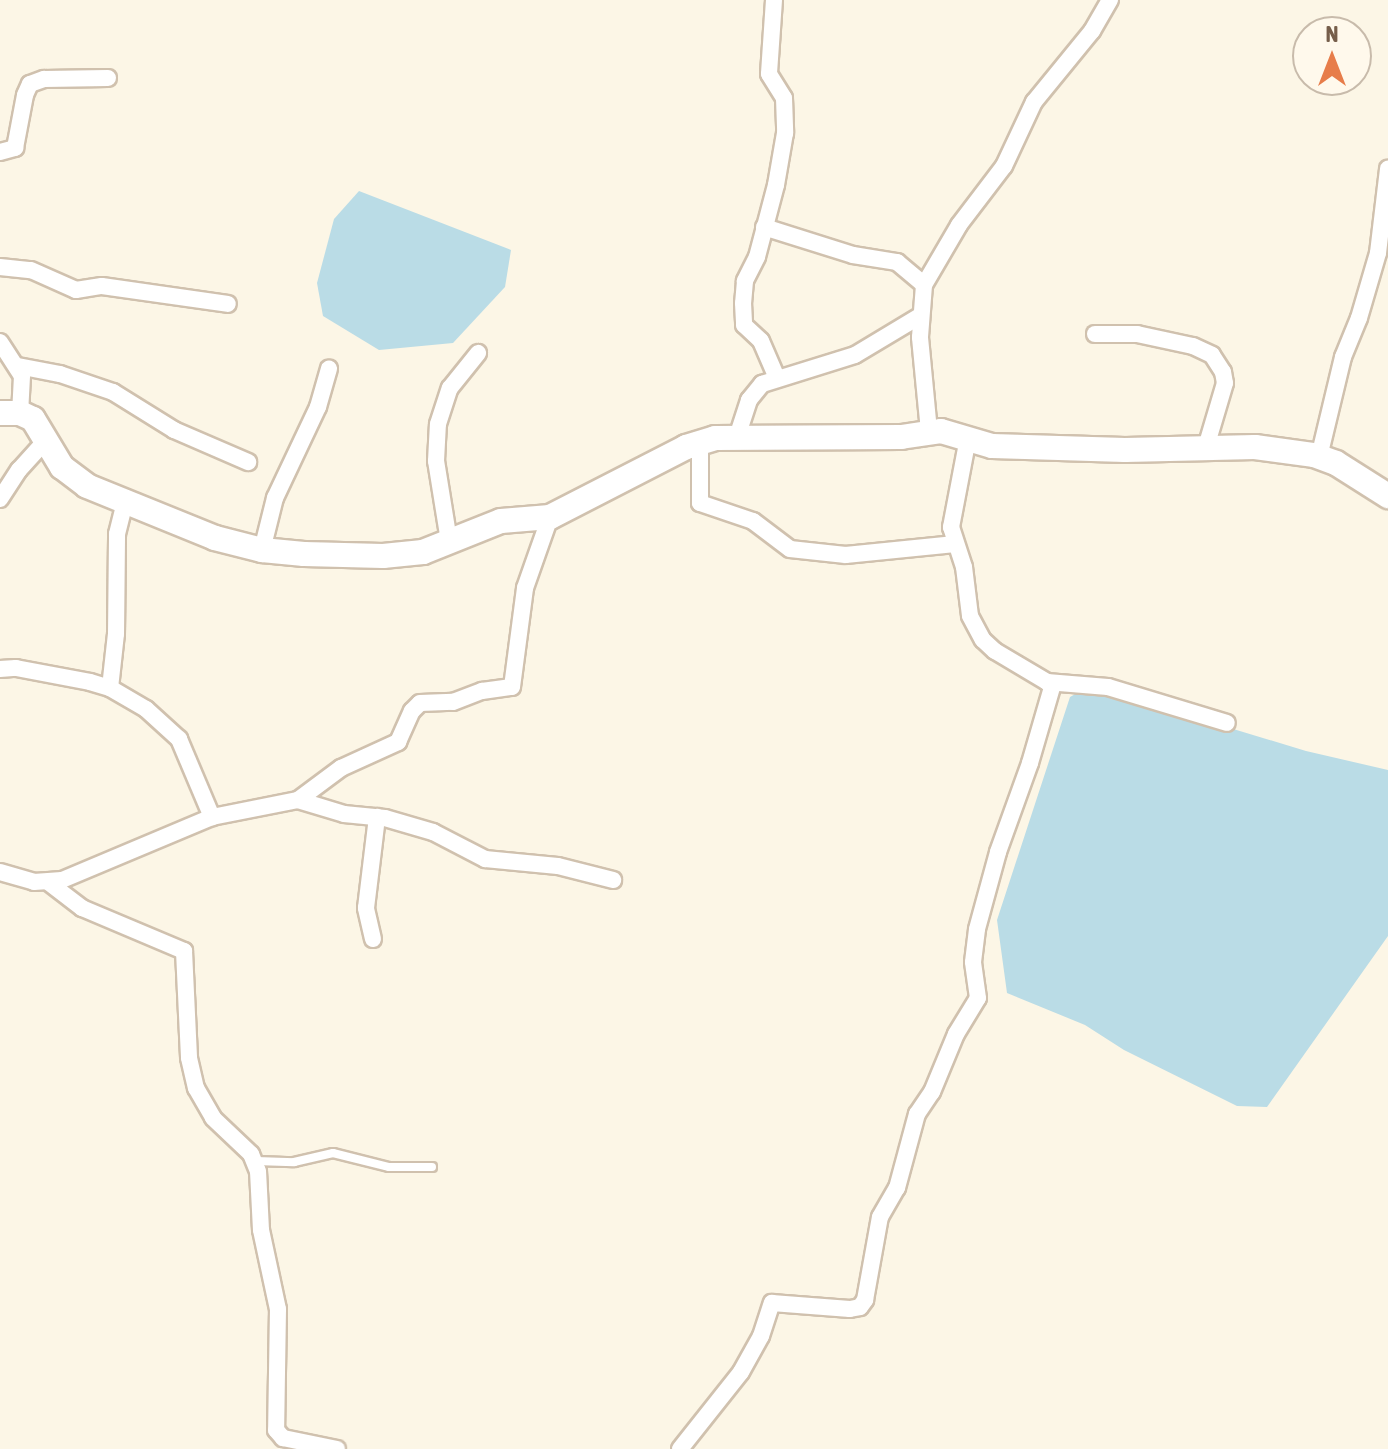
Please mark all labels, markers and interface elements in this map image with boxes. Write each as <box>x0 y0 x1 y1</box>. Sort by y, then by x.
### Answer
north arrow <box>1292 16 1372 96</box>
text: N <box>1326 21 1338 47</box>

